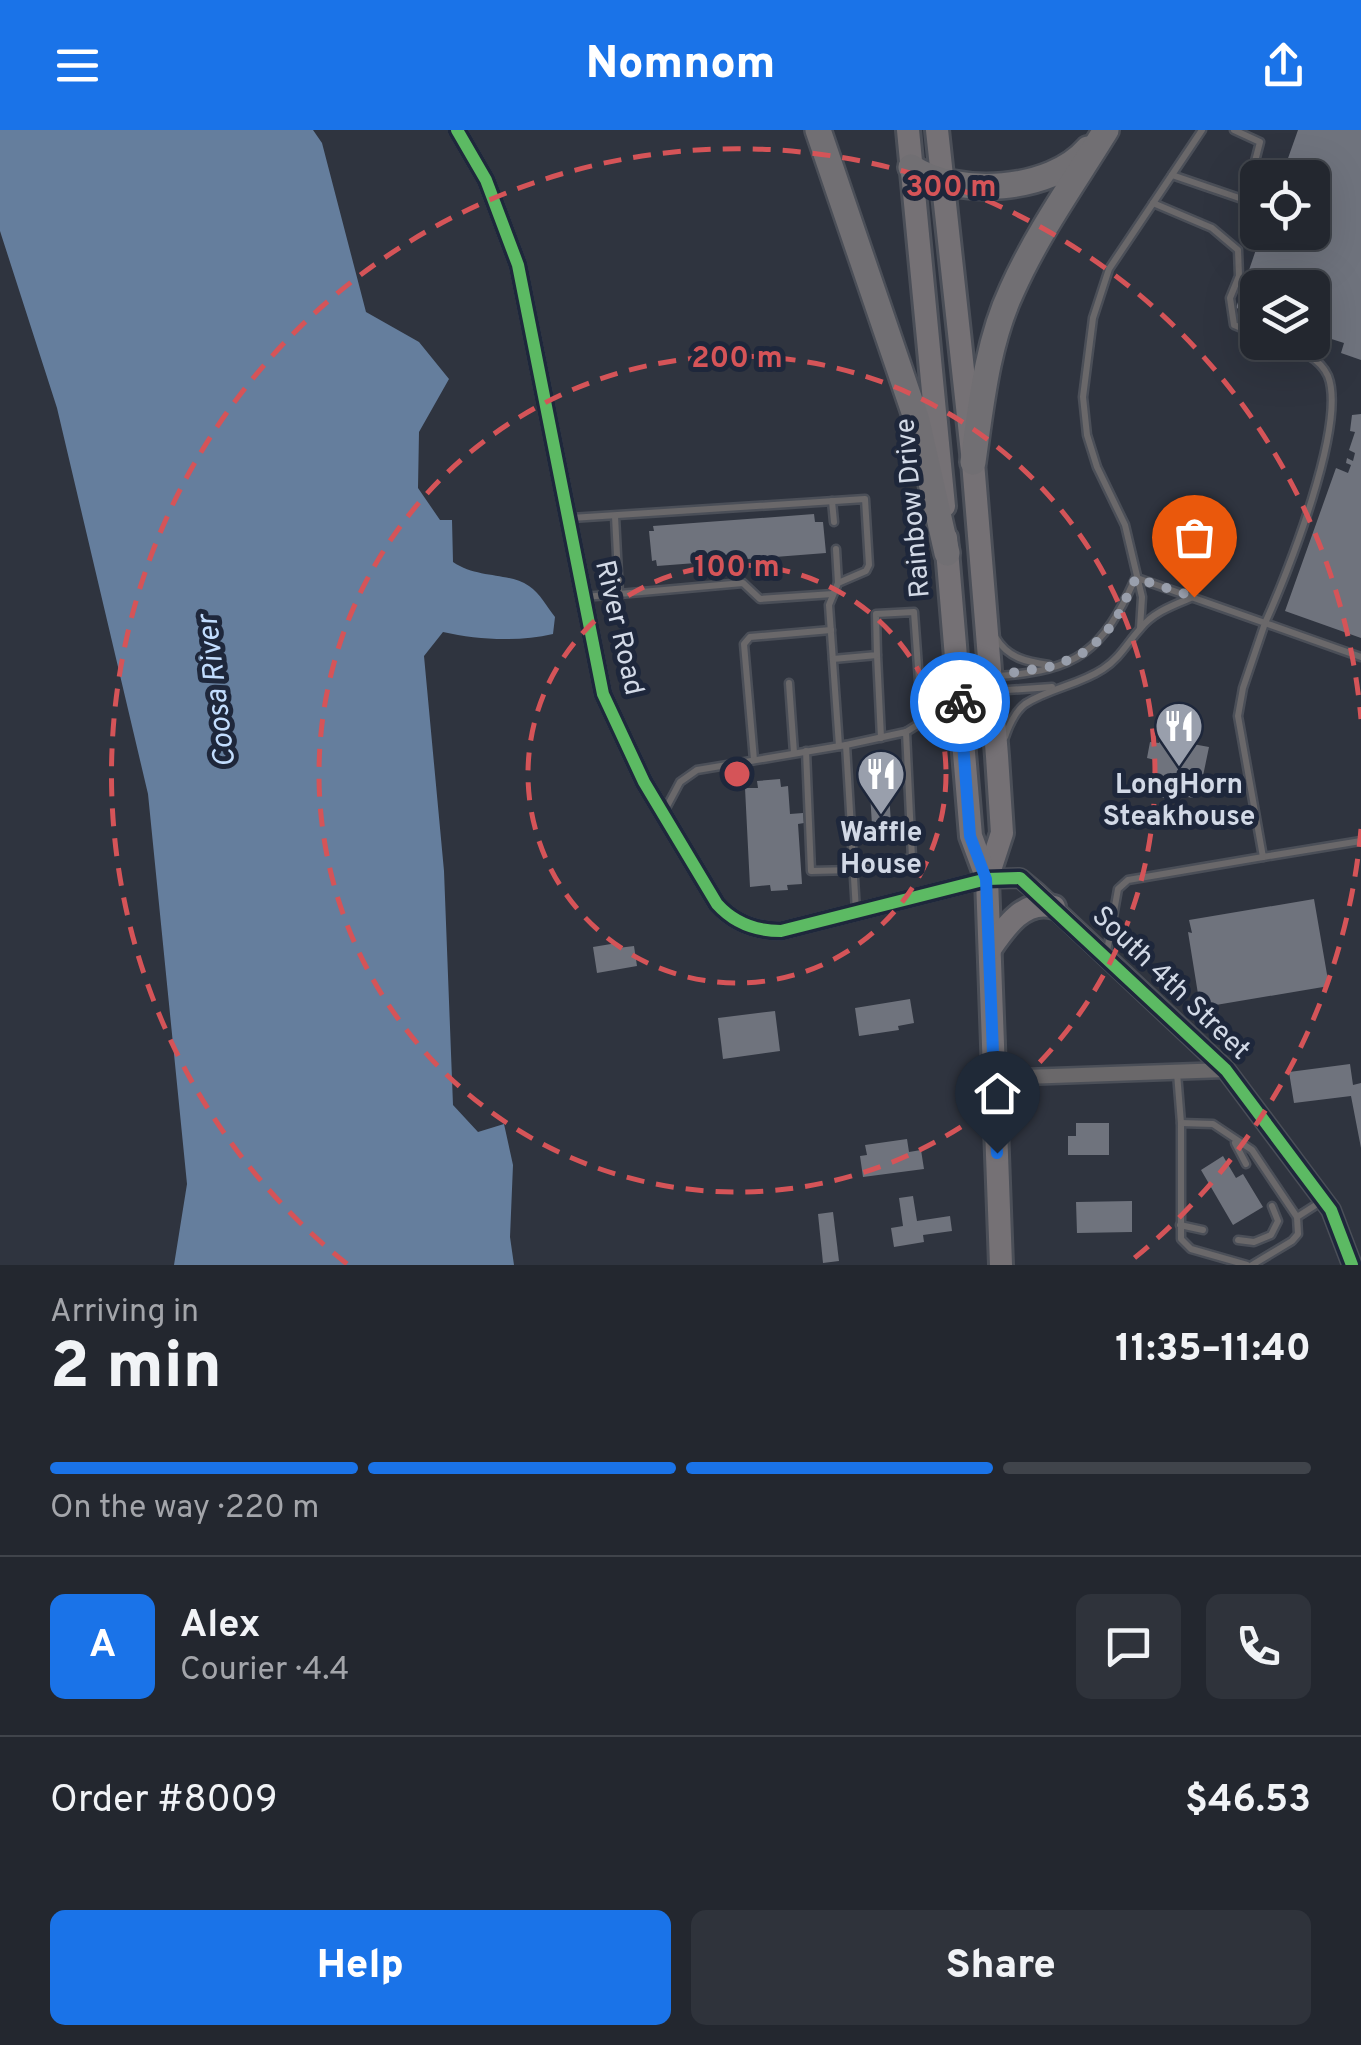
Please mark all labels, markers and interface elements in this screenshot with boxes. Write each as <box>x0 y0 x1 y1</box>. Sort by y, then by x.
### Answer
text: Nomnom <box>586 37 775 94</box>
icon: menu <box>50 38 105 93</box>
icon: share <box>1256 38 1311 93</box>
map controls <box>1240 160 1330 360</box>
button: locate <box>1240 160 1330 250</box>
text: 300 m <box>906 170 996 207</box>
button: layers <box>1240 270 1330 360</box>
text: 200 m <box>691 341 783 378</box>
street label: Rainbow Drive <box>888 417 940 599</box>
pin <box>1152 495 1237 598</box>
icon: bag <box>1167 510 1222 565</box>
text: 100 m <box>694 550 780 587</box>
street label: River Road <box>585 557 651 699</box>
water label: Coosa River <box>190 610 246 769</box>
courier <box>910 652 1010 752</box>
icon: bike <box>933 675 988 730</box>
restaurant icon: LongHorn Steakhouse <box>1153 700 1205 768</box>
restaurant icon: Waffle House <box>855 748 907 816</box>
centre of rings <box>719 756 755 792</box>
place label: LongHorn Steakhouse <box>1103 768 1255 836</box>
place label: Waffle House <box>840 816 922 884</box>
street label: South 4th Street <box>1083 899 1257 1069</box>
pin <box>955 1051 1040 1154</box>
icon: home <box>970 1066 1025 1121</box>
text: Arriving in <box>50 1293 199 1333</box>
text: 11:35–11:40 <box>1115 1326 1311 1375</box>
text: 2 min <box>50 1329 222 1411</box>
text: On the way · 220 m <box>50 1489 319 1529</box>
button: chat <box>1076 1594 1181 1699</box>
button: phone <box>1206 1594 1311 1699</box>
text: Alex <box>180 1602 260 1651</box>
text: A <box>89 1622 116 1671</box>
text: Courier · 4.4 <box>180 1651 349 1691</box>
text: Order #8009 <box>50 1777 278 1826</box>
text: $46.53 <box>1185 1777 1311 1826</box>
button: Help <box>50 1910 671 2025</box>
button: Share <box>691 1910 1311 2025</box>

